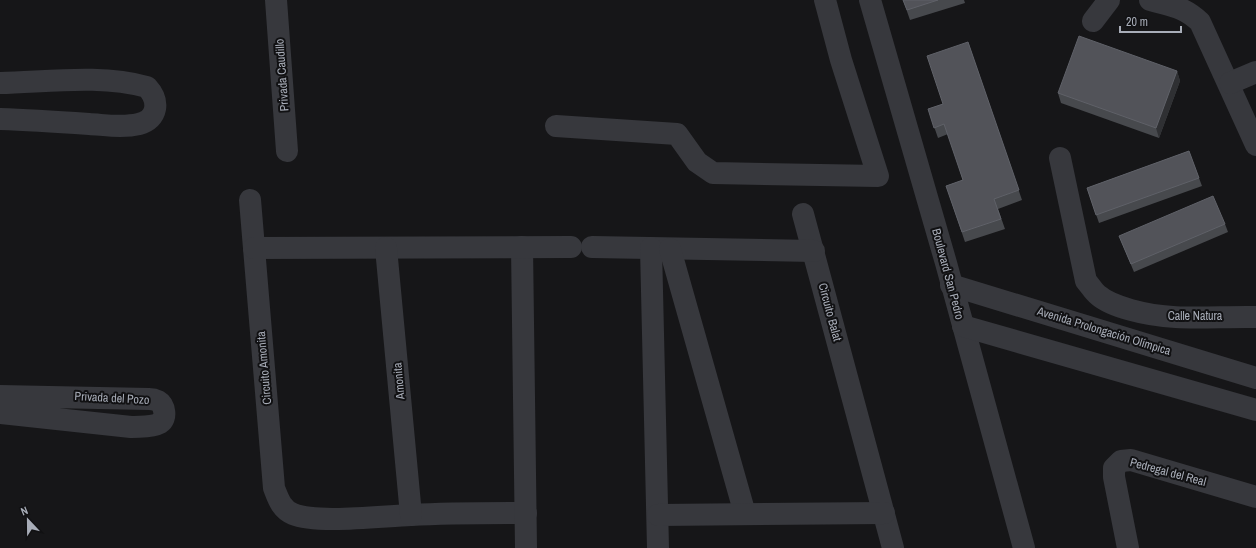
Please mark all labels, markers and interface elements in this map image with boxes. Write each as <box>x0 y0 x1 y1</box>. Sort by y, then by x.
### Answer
scale bar <box>1120 8 1181 34</box>
text: 20 m <box>1126 14 1148 30</box>
street label: Privada Caudillo <box>271 38 293 112</box>
street label: Boulevard San Pedro <box>928 227 968 321</box>
street label: Circuito Balat <box>815 281 846 343</box>
street label: Avenida Prolongación Olímpica <box>1034 303 1173 359</box>
street label: Calle Natura <box>1168 308 1223 324</box>
street label: Circuito Amonita <box>253 330 275 405</box>
street label: Amonita <box>389 362 409 401</box>
street label: Privada del Pozo <box>74 388 150 408</box>
street label: Pedregal del Real <box>1128 454 1208 490</box>
north arrow <box>8 500 48 540</box>
text: N <box>19 503 30 518</box>

